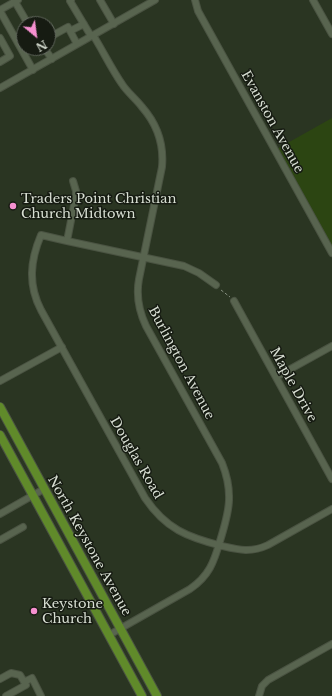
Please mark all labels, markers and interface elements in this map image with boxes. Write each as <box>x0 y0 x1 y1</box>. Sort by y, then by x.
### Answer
north arrow <box>16 16 56 56</box>
text: N <box>33 37 49 54</box>
street label: Evanston Avenue <box>237 68 307 176</box>
place label: Traders Point Christian Church Midtown <box>21 191 176 222</box>
marker: Traders Point Christian Church Midtown <box>8 201 18 211</box>
street label: Burlington Avenue <box>145 304 217 422</box>
street label: Maple Drive <box>266 345 320 425</box>
street label: Douglas Road <box>106 414 166 502</box>
street label: North Keystone Avenue <box>44 473 134 619</box>
place label: Keystone Church <box>42 596 103 627</box>
marker: Keystone Church <box>29 606 39 616</box>

